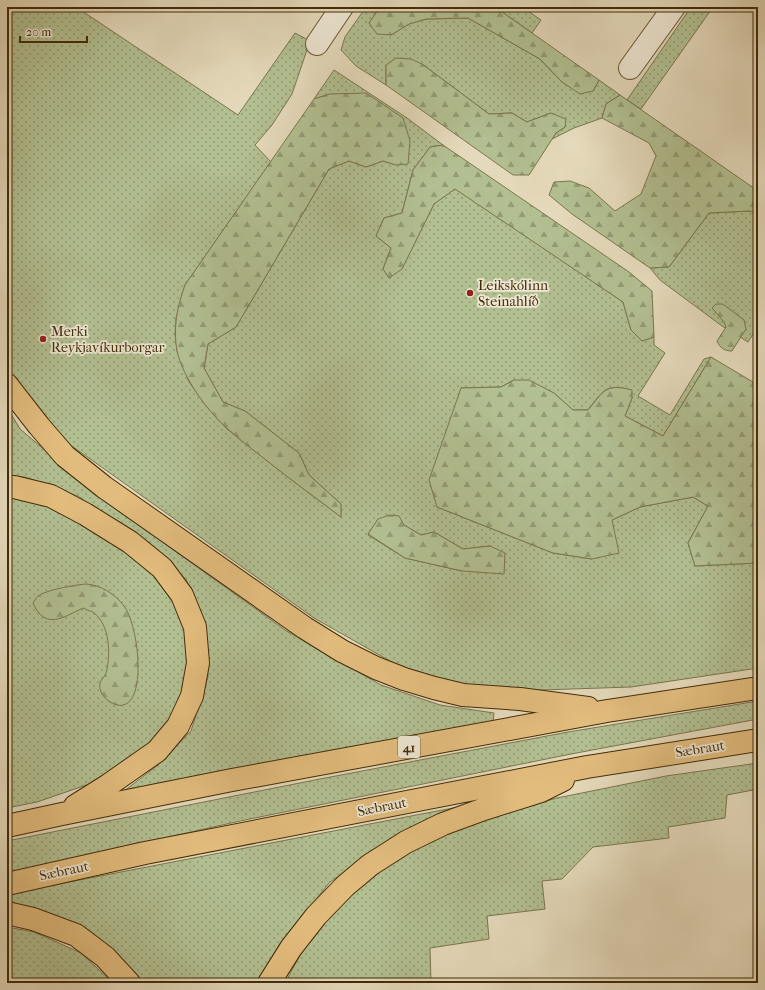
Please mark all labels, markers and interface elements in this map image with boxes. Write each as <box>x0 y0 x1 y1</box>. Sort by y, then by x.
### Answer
scale bar <box>20 18 87 44</box>
text: 20 m <box>26 25 51 39</box>
place label: Leikskólinn Steinahlíð <box>478 277 548 310</box>
marker: Leikskólinn Steinahlíð <box>465 288 475 298</box>
place label: Merki Reykjavíkurborgar <box>51 323 164 356</box>
marker: Merki Reykjavíkurborgar <box>38 334 48 344</box>
road number: 41 <box>398 736 420 758</box>
street label: Sæbraut <box>674 737 726 761</box>
street label: Sæbraut <box>356 794 408 820</box>
street label: Sæbraut <box>38 858 90 884</box>

